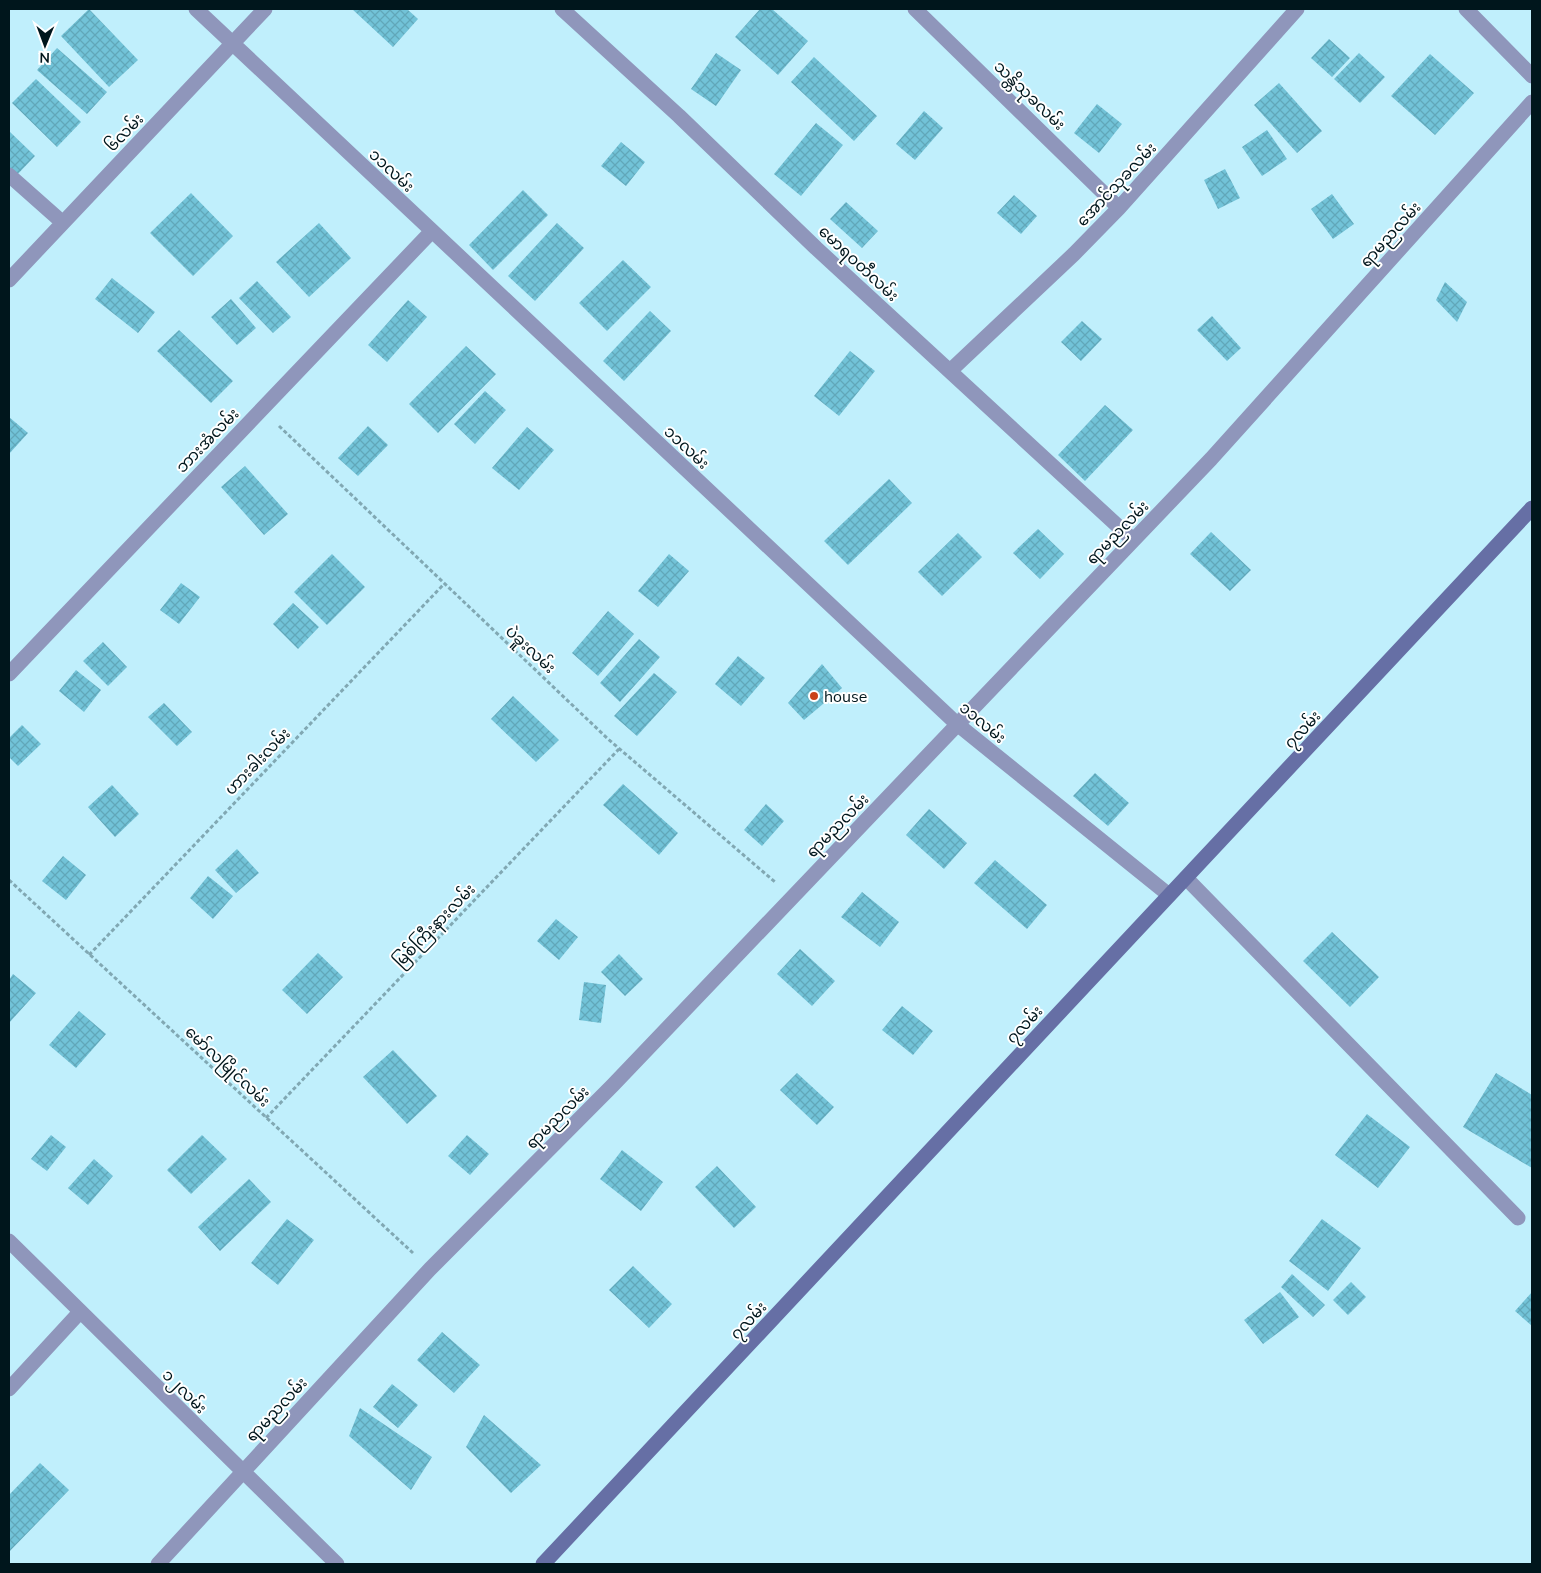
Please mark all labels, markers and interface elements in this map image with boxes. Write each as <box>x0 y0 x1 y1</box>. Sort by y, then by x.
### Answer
north arrow <box>20 20 70 70</box>
text: N <box>39 48 50 67</box>
street label: သန္တိသုခလမ်း <box>987 55 1070 138</box>
street label: ၆လမ်း <box>100 108 149 157</box>
street label: အောင်သုခလမ်း <box>1071 137 1164 234</box>
street label: ၁၁လမ်း <box>364 143 419 197</box>
street label: ရာမညလမ်း <box>1355 196 1428 274</box>
street label: မောရဝတီလမ်း <box>812 220 904 308</box>
street label: ဘားအံလမ်း <box>171 403 244 478</box>
street label: ၁၁လမ်း <box>659 420 714 474</box>
street label: ရာမညလမ်း <box>1081 495 1155 571</box>
street label: ပဲခူးလမ်း <box>498 620 561 681</box>
place label: house <box>824 686 867 708</box>
marker: house <box>808 690 820 702</box>
street label: ၁၁လမ်း <box>954 696 1011 749</box>
street label: ၇လမ်း <box>1279 705 1327 755</box>
street label: ဟားခါးလမ်း <box>219 723 295 800</box>
street label: ရာမညလမ်း <box>801 788 875 864</box>
street label: မြစ်ကြီးနားလမ်း <box>388 878 482 974</box>
street label: ၇လမ်း <box>1001 1000 1049 1050</box>
street label: မော်လမြိုင်လမ်း <box>178 1021 276 1114</box>
street label: ရာမညလမ်း <box>521 1081 596 1156</box>
street label: ၇လမ်း <box>725 1296 773 1346</box>
street label: ၁၂လမ်း <box>156 1364 212 1420</box>
street label: ရာမညလမ်း <box>240 1372 314 1448</box>

